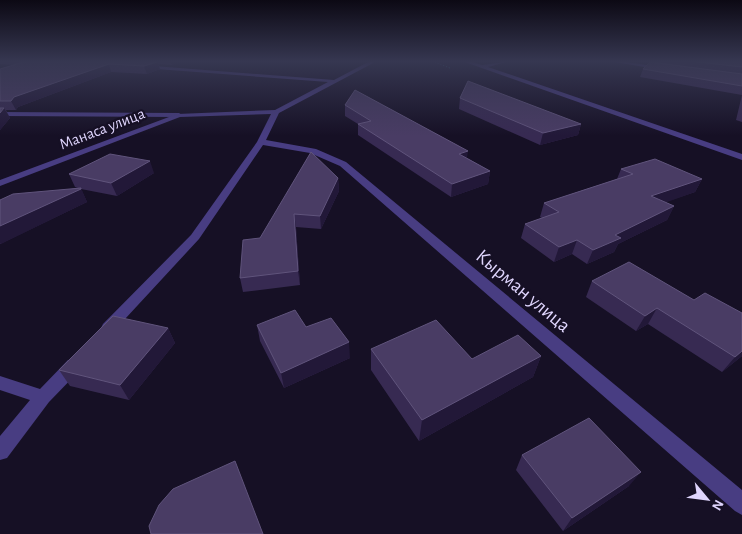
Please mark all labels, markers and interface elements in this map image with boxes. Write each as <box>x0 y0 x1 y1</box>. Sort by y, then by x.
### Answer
street label: Манаса улица <box>57 105 147 154</box>
street label: Кырман улица <box>472 246 574 336</box>
north arrow <box>682 474 732 524</box>
text: N <box>709 497 726 512</box>

